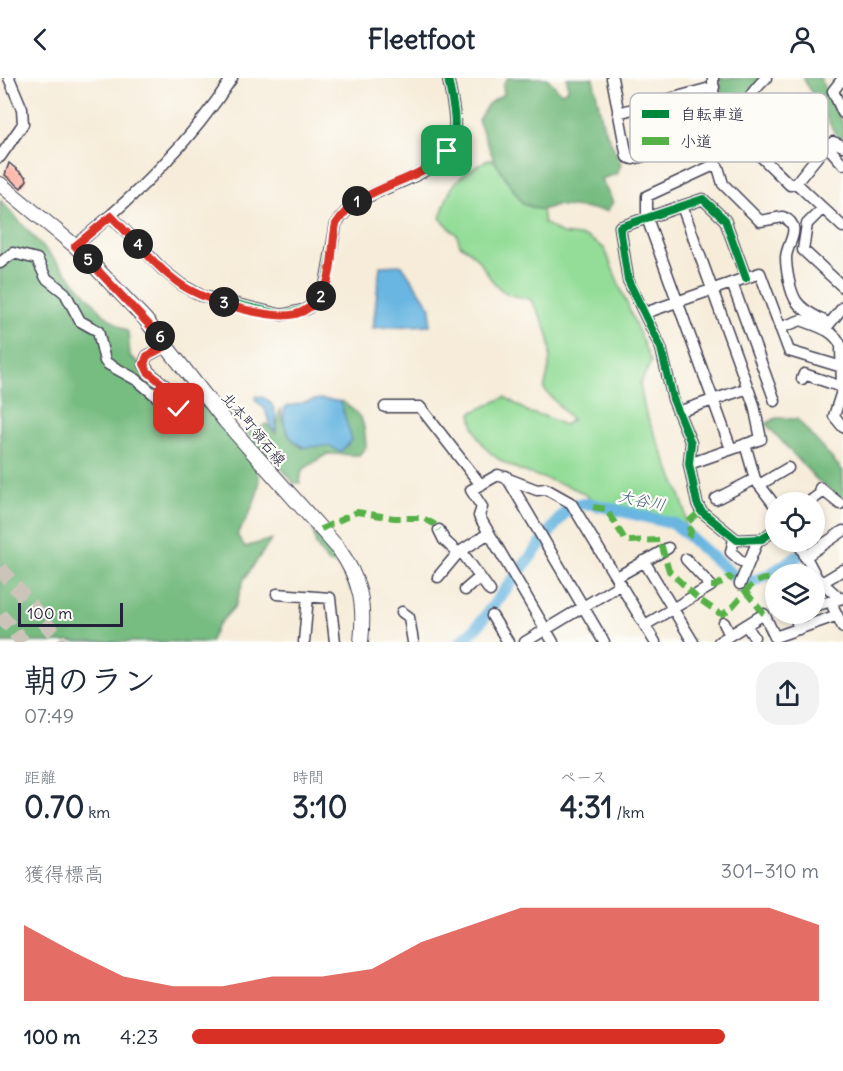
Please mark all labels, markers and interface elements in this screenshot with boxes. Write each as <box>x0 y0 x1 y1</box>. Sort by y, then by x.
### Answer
text: Fleetfoot <box>368 22 475 56</box>
icon: back <box>24 23 57 56</box>
icon: person <box>786 23 819 56</box>
legend <box>630 93 828 162</box>
text: 自転車道 <box>680 104 744 124</box>
pin <box>421 125 472 176</box>
text: 小道 <box>680 131 712 151</box>
icon: arrive <box>430 134 463 167</box>
pin: 1 <box>342 186 372 216</box>
text: 1 <box>354 191 360 211</box>
pin: 4 <box>123 229 153 259</box>
text: 4 <box>133 234 143 254</box>
pin: 5 <box>73 244 103 274</box>
text: 5 <box>83 249 93 269</box>
pin: 2 <box>306 281 336 311</box>
text: 2 <box>317 286 325 306</box>
pin: 3 <box>209 287 239 317</box>
text: 3 <box>219 292 229 312</box>
pin: 6 <box>145 321 175 351</box>
text: 6 <box>155 326 165 346</box>
pin <box>153 383 204 434</box>
street label: 北本町領石線 <box>218 388 290 470</box>
icon: check <box>162 392 195 425</box>
water label: 大谷川 <box>616 485 668 515</box>
map controls <box>765 492 825 624</box>
button: locate <box>765 492 825 552</box>
button: layers <box>765 564 825 624</box>
scale bar <box>18 600 123 628</box>
text: 100 m <box>27 603 72 623</box>
text: 朝のラン <box>24 659 156 701</box>
button: share <box>756 662 819 725</box>
text: 07:49 <box>24 703 74 728</box>
text: 距離 <box>24 767 56 787</box>
text: 時間 <box>292 767 324 787</box>
text: ペース <box>560 767 607 787</box>
text: 0.70 <box>24 788 84 826</box>
text: 3:10 <box>292 788 347 826</box>
text: 4:31 <box>560 788 613 826</box>
text: km <box>84 802 110 822</box>
text: /km <box>613 802 645 822</box>
text: 301–310 m <box>721 858 819 883</box>
text: 獲得標高 <box>24 861 104 886</box>
text: 100 m <box>24 1024 81 1049</box>
text: 4:23 <box>120 1024 158 1049</box>

